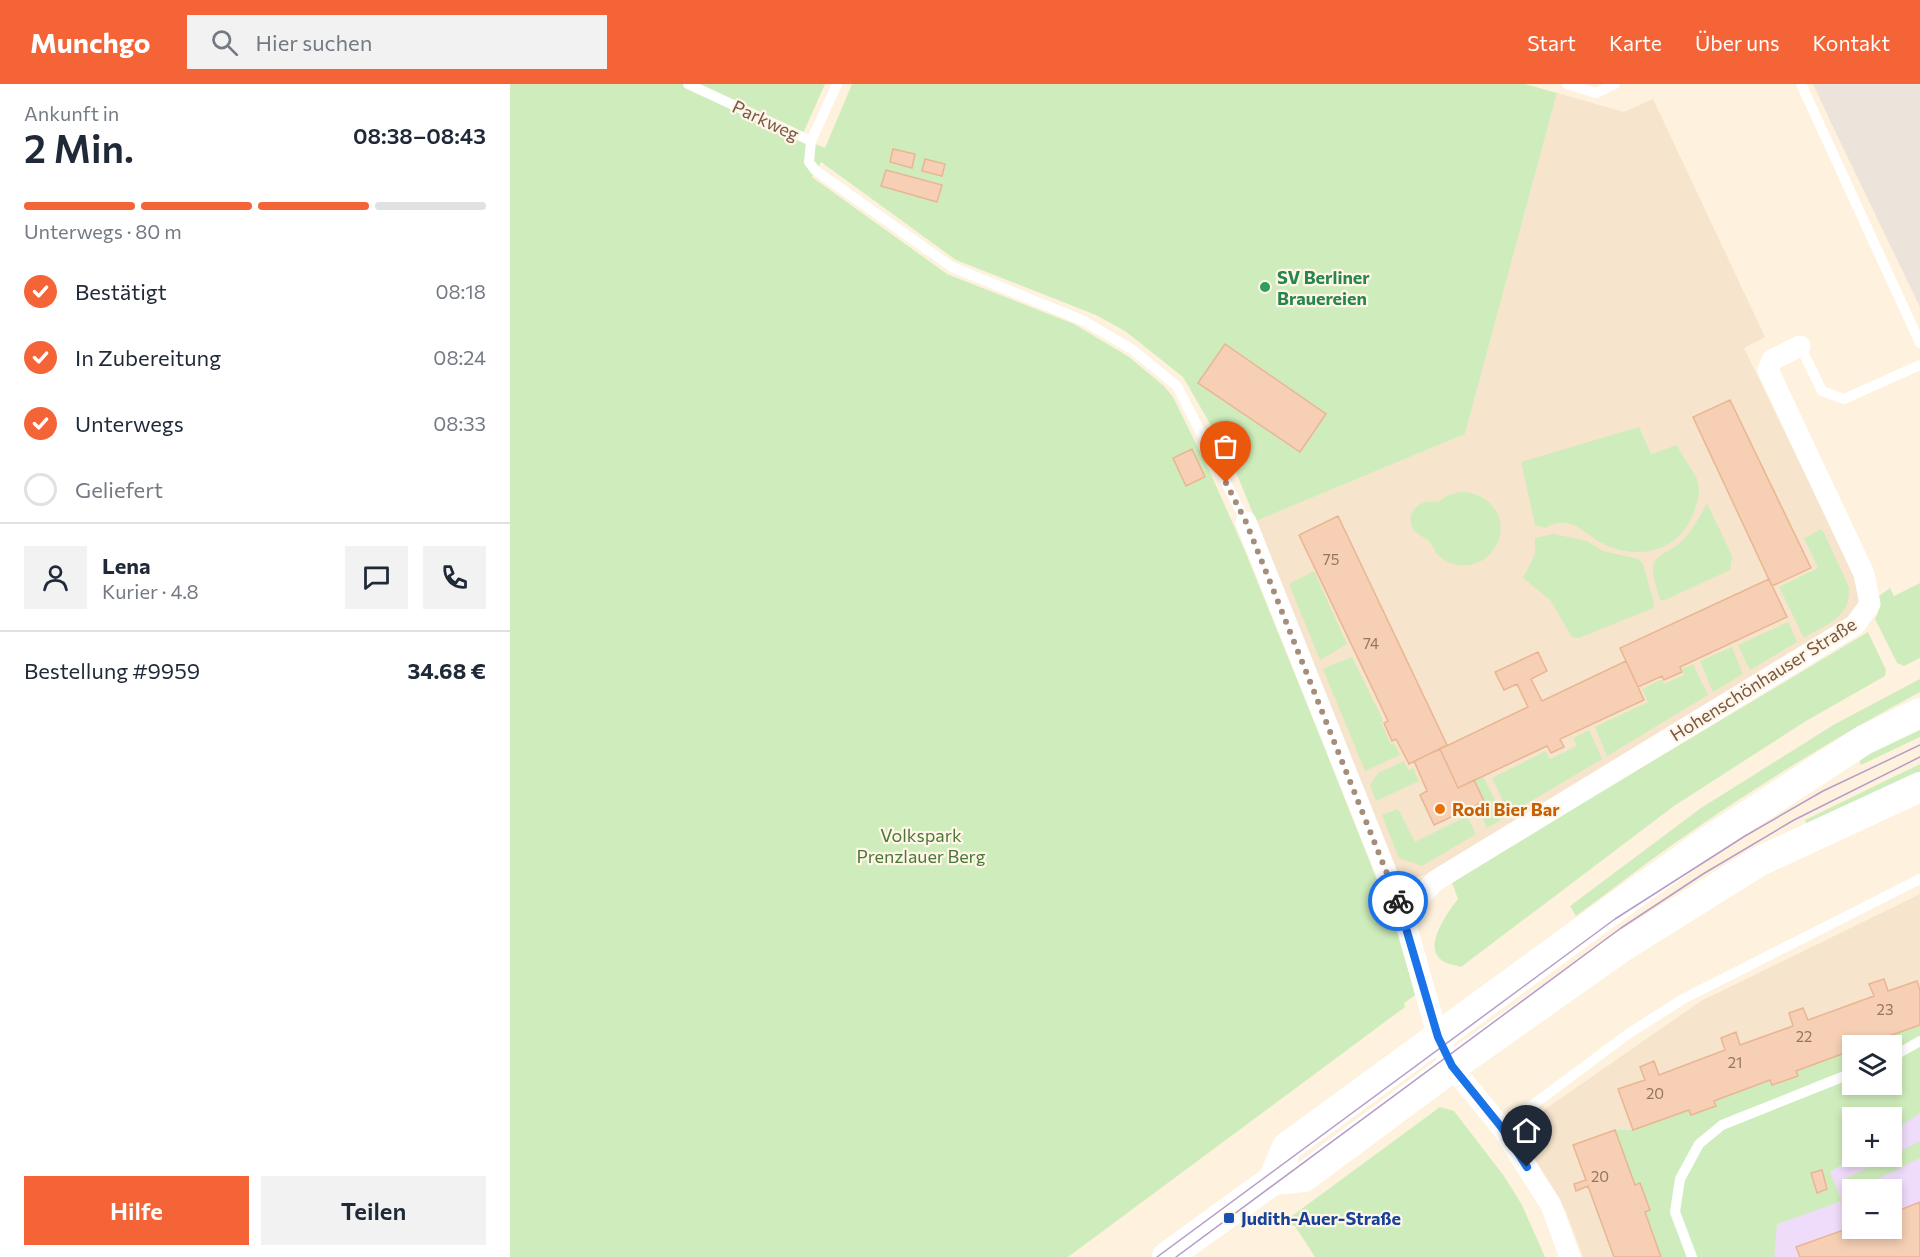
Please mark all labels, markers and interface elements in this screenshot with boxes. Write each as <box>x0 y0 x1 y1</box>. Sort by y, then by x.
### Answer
search box <box>187 15 607 69</box>
text: Munchgo <box>30 25 151 59</box>
icon: search <box>208 26 241 59</box>
text: Hier suchen <box>256 29 372 56</box>
text: Start <box>1527 30 1576 55</box>
text: Karte <box>1609 30 1662 55</box>
text: Über uns <box>1695 30 1779 55</box>
text: Kontakt <box>1812 30 1890 55</box>
street label: Parkweg <box>729 95 803 145</box>
text: Ankunft in <box>24 101 119 125</box>
text: 08:38–08:43 <box>353 122 486 149</box>
text: 2 Min. <box>24 123 134 171</box>
text: Unterwegs · 80 m <box>24 219 182 243</box>
place label: SV Berliner Brauereien <box>1277 266 1370 309</box>
icon: check <box>24 275 57 308</box>
text: Bestätigt <box>75 278 167 305</box>
text: 08:18 <box>435 279 486 303</box>
marker: SV Berliner Brauereien <box>1258 280 1272 294</box>
icon: check <box>24 341 57 374</box>
text: In Zubereitung <box>75 344 221 371</box>
text: 08:24 <box>433 345 486 369</box>
icon: check <box>24 407 57 440</box>
text: Unterwegs <box>75 410 184 437</box>
text: 08:33 <box>433 411 486 435</box>
pin <box>1200 421 1251 483</box>
icon: bag <box>1209 430 1242 463</box>
text: Geliefert <box>75 476 163 503</box>
button: person <box>24 546 87 609</box>
button: chat <box>345 546 408 609</box>
button: phone <box>423 546 486 609</box>
house number: 75 <box>1323 550 1339 568</box>
text: Lena <box>102 552 151 579</box>
text: Kurier · 4.8 <box>102 579 199 603</box>
street label: Hohenschönhauser Straße <box>1666 613 1860 745</box>
house number: 74 <box>1363 634 1379 652</box>
text: Bestellung #9959 <box>24 657 200 684</box>
text: 34.68 € <box>407 657 486 684</box>
place label: Rodi Bier Bar <box>1452 798 1560 820</box>
marker: Rodi Bier Bar <box>1433 802 1447 816</box>
park label: Volkspark Prenzlauer Berg <box>856 824 986 867</box>
courier <box>1368 871 1428 931</box>
icon: bike <box>1382 885 1415 918</box>
house number: 23 <box>1877 1000 1893 1018</box>
house number: 22 <box>1796 1027 1812 1045</box>
map controls <box>1842 1035 1902 1239</box>
button: layers <box>1842 1035 1902 1095</box>
house number: 21 <box>1728 1053 1742 1071</box>
house number: 20 <box>1646 1084 1664 1102</box>
pin <box>1501 1105 1552 1167</box>
button: + <box>1842 1107 1902 1167</box>
icon: home <box>1510 1114 1543 1147</box>
house number: 20 <box>1591 1167 1609 1185</box>
button: Hilfe <box>24 1176 249 1245</box>
button: Teilen <box>261 1176 486 1245</box>
button: − <box>1842 1179 1902 1239</box>
place label: Judith-Auer-Straße <box>1241 1207 1401 1229</box>
marker: Judith-Auer-Straße <box>1222 1211 1236 1225</box>

